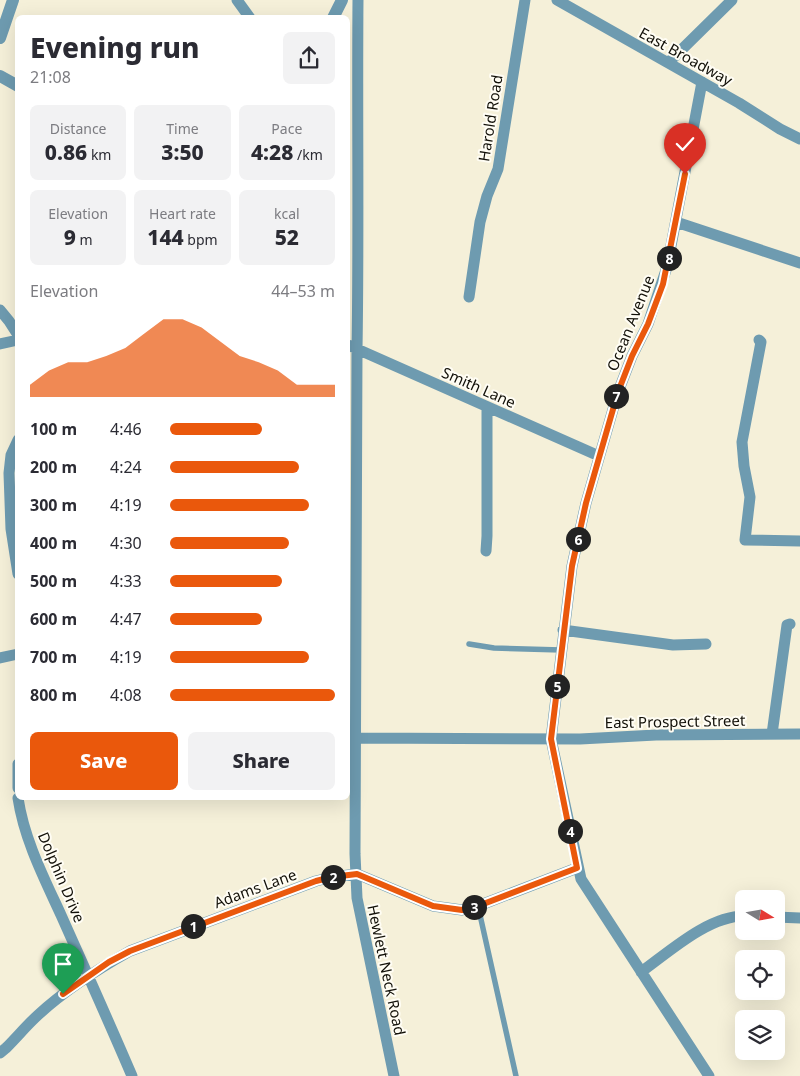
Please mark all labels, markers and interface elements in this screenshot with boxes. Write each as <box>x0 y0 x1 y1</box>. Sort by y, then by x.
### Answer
street label: East Broadway <box>636 22 736 90</box>
text: Evening run <box>30 28 199 66</box>
button: share <box>283 32 335 84</box>
text: 21:08 <box>30 66 71 88</box>
street label: Harold Road <box>473 73 507 163</box>
text: Distance <box>50 119 107 138</box>
text: Time <box>166 119 199 138</box>
text: Pace <box>271 119 302 138</box>
pin <box>664 123 706 174</box>
icon: check <box>671 130 699 158</box>
text: 0.86 <box>45 138 87 166</box>
text: 3:50 <box>161 138 204 166</box>
text: 4:28 <box>251 138 293 166</box>
text: km <box>87 145 111 164</box>
text: /km <box>293 145 323 164</box>
text: Elevation <box>48 204 108 223</box>
text: Heart rate <box>149 204 216 223</box>
text: kcal <box>274 204 300 223</box>
text: 9 <box>64 223 76 251</box>
text: 144 <box>147 223 184 251</box>
text: 52 <box>275 223 299 251</box>
text: m <box>76 230 93 249</box>
text: bpm <box>184 230 218 249</box>
pin: 8 <box>656 246 682 270</box>
text: 8 <box>665 249 674 268</box>
street label: Ocean Avenue <box>602 272 658 374</box>
text: Elevation <box>30 280 98 302</box>
text: 44–53 m <box>271 280 335 302</box>
street label: Smith Lane <box>439 362 519 412</box>
pin: 7 <box>604 384 628 408</box>
text: 7 <box>612 387 621 406</box>
text: 100 m <box>30 418 77 440</box>
text: 4:46 <box>110 418 142 440</box>
text: 200 m <box>30 456 77 478</box>
text: 4:24 <box>110 456 142 478</box>
text: 300 m <box>30 494 77 516</box>
text: 4:19 <box>110 494 142 516</box>
pin: 6 <box>566 526 590 552</box>
text: 6 <box>574 530 583 549</box>
text: 400 m <box>30 532 77 554</box>
text: 4:30 <box>110 532 142 554</box>
text: 500 m <box>30 570 77 592</box>
text: 4:33 <box>110 570 142 592</box>
text: 600 m <box>30 608 77 630</box>
text: 4:47 <box>110 608 142 630</box>
text: 700 m <box>30 646 77 668</box>
text: 4:19 <box>110 646 142 668</box>
pin: 5 <box>544 674 570 698</box>
text: 5 <box>553 677 562 696</box>
text: 800 m <box>30 684 77 706</box>
text: 4:08 <box>110 684 142 706</box>
street label: East Prospect Street <box>605 710 746 732</box>
button: Save <box>30 732 178 790</box>
button: Share <box>188 732 335 790</box>
pin: 4 <box>558 818 582 844</box>
text: 4 <box>566 822 575 841</box>
street label: Dolphin Drive <box>34 829 90 925</box>
street label: Adams Lane <box>211 864 299 912</box>
pin: 2 <box>320 864 346 890</box>
text: 2 <box>329 868 338 887</box>
north arrow <box>735 890 785 940</box>
map controls <box>735 890 785 1060</box>
pin: 3 <box>462 894 486 920</box>
text: 3 <box>470 898 479 917</box>
street label: Hewlett Neck Road <box>363 903 411 1037</box>
pin: 1 <box>180 914 206 938</box>
text: 1 <box>189 917 198 936</box>
pin <box>42 943 84 994</box>
icon: arrive <box>49 950 77 978</box>
button: locate <box>735 950 785 1000</box>
button: layers <box>735 1010 785 1060</box>

